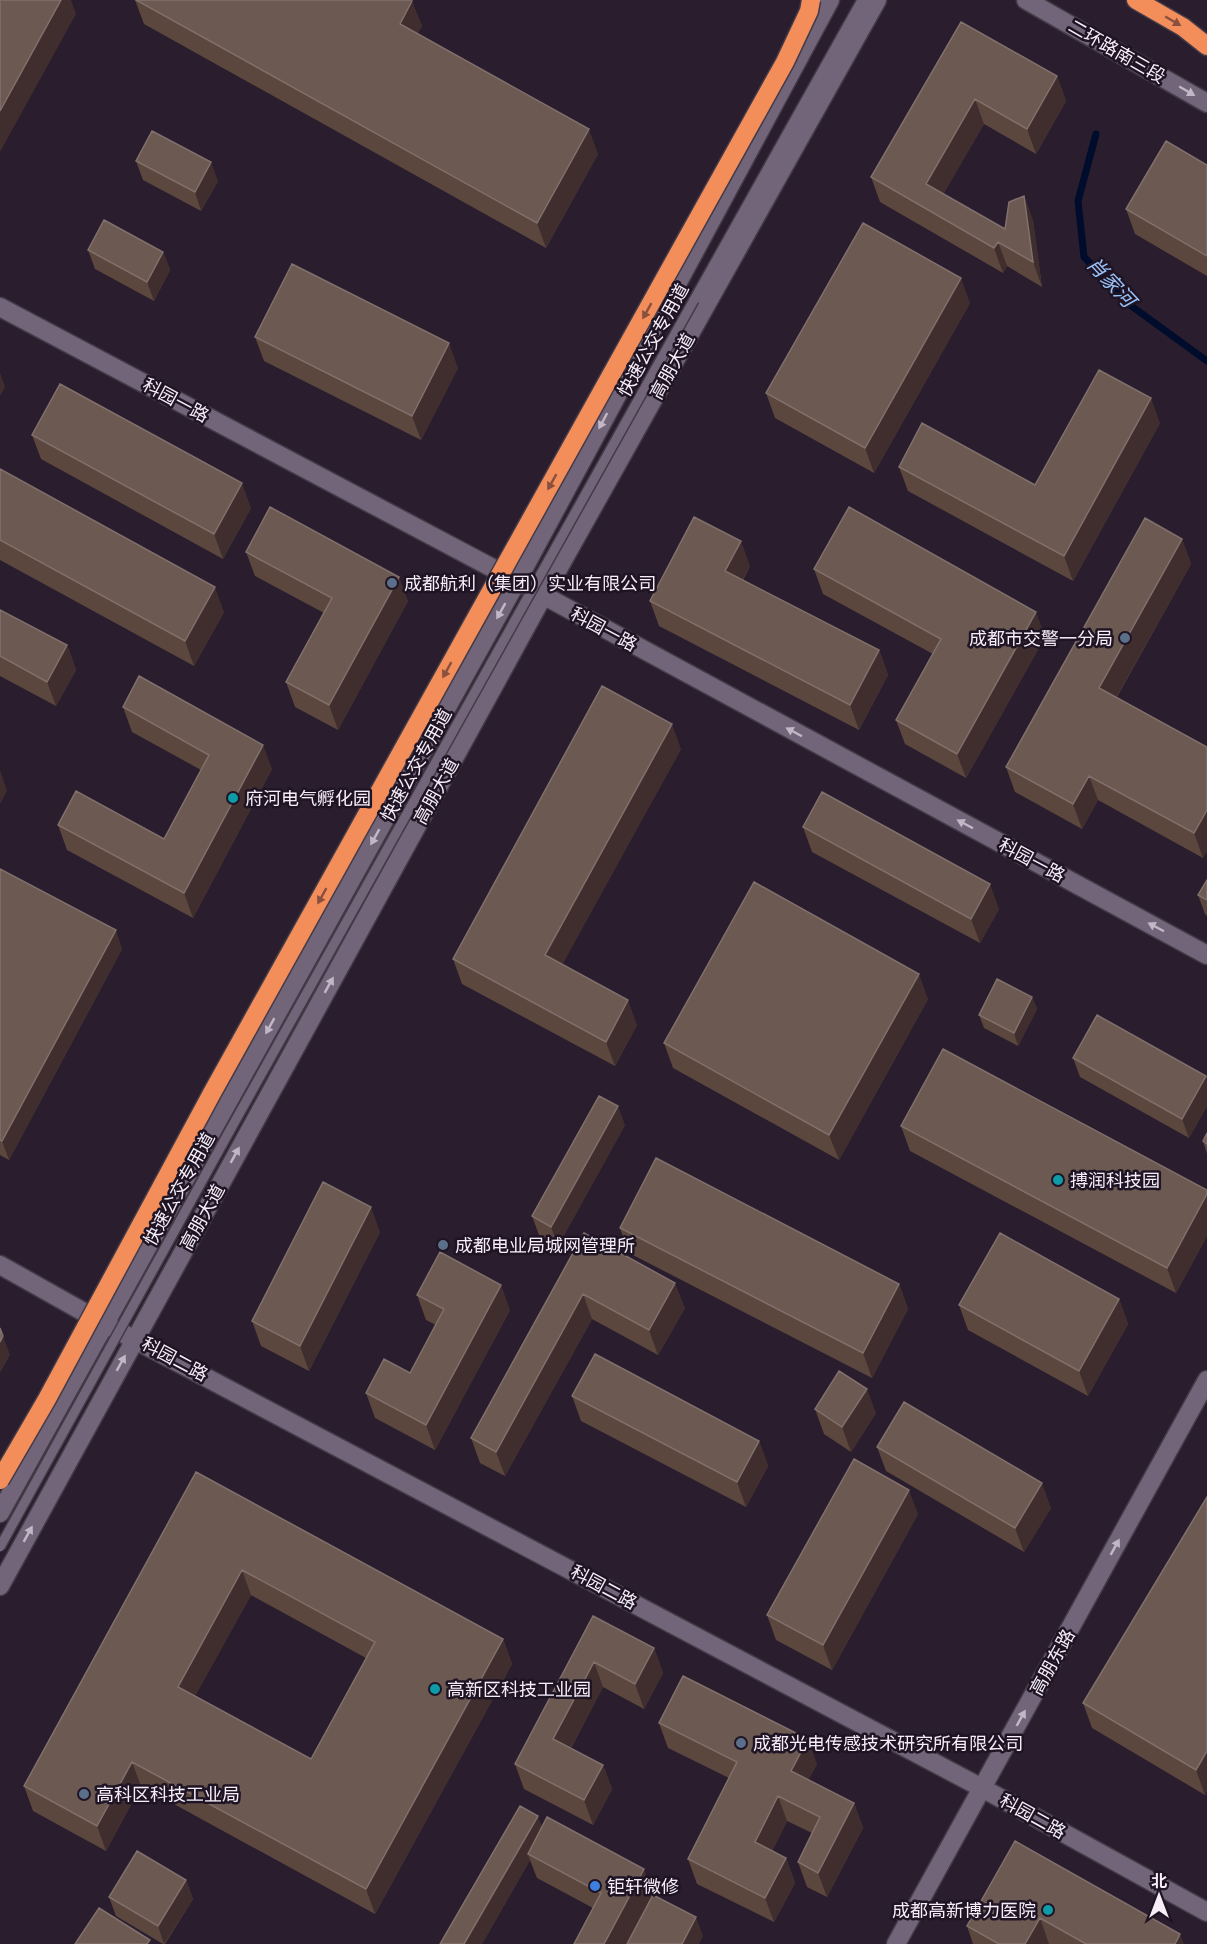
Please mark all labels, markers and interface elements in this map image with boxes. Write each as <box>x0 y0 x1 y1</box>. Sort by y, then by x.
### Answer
street label: 二环路南三段 <box>1065 15 1169 87</box>
one-way arrow <box>1165 16 1181 27</box>
one-way arrow <box>1178 86 1195 96</box>
water label: 肖家河 <box>1082 252 1143 315</box>
street label: 快速公交专用道 <box>613 280 693 400</box>
one-way arrow <box>642 303 652 320</box>
street label: 高朋大道 <box>645 329 699 403</box>
street label: 科园一路 <box>139 374 213 426</box>
one-way arrow <box>598 413 608 430</box>
one-way arrow <box>547 473 557 490</box>
place label: 成都航利（集团）实业有限公司 <box>404 573 656 594</box>
marker: 成都航利（集团）实业有限公司 <box>385 576 399 590</box>
one-way arrow <box>496 603 506 620</box>
street label: 科园一路 <box>567 603 641 655</box>
place label: 成都市交警一分局 <box>969 628 1113 649</box>
marker: 成都市交警一分局 <box>1118 631 1132 645</box>
one-way arrow <box>442 662 452 679</box>
street label: 快速公交专用道 <box>376 705 456 825</box>
one-way arrow <box>785 727 802 737</box>
street label: 高朋大道 <box>409 754 463 828</box>
place label: 府河电气孵化园 <box>245 788 371 809</box>
marker: 府河电气孵化园 <box>226 791 240 805</box>
one-way arrow <box>957 819 974 829</box>
one-way arrow <box>370 829 380 846</box>
street label: 科园一路 <box>995 834 1069 886</box>
one-way arrow <box>317 888 327 905</box>
one-way arrow <box>1147 922 1164 932</box>
one-way arrow <box>324 976 334 993</box>
one-way arrow <box>265 1018 276 1034</box>
street label: 快速公交专用道 <box>139 1129 219 1249</box>
one-way arrow <box>230 1147 240 1164</box>
place label: 搏润科技园 <box>1070 1170 1160 1191</box>
marker: 搏润科技园 <box>1051 1173 1065 1187</box>
street label: 高朋大道 <box>175 1180 229 1254</box>
place label: 成都电业局城网管理所 <box>455 1235 635 1256</box>
marker: 成都电业局城网管理所 <box>436 1238 450 1252</box>
street label: 科园二路 <box>138 1333 212 1385</box>
one-way arrow <box>116 1354 126 1371</box>
one-way arrow <box>23 1526 33 1543</box>
one-way arrow <box>1110 1539 1120 1556</box>
street label: 科园二路 <box>567 1561 641 1613</box>
street label: 高朋东路 <box>1025 1625 1079 1699</box>
place label: 高新区科技工业园 <box>447 1679 591 1700</box>
marker: 高新区科技工业园 <box>428 1682 442 1696</box>
one-way arrow <box>1016 1709 1026 1726</box>
place label: 成都光电传感技术研究所有限公司 <box>753 1733 1023 1754</box>
marker: 成都光电传感技术研究所有限公司 <box>734 1736 748 1750</box>
place label: 高科区科技工业局 <box>96 1784 240 1805</box>
marker: 高科区科技工业局 <box>77 1787 91 1801</box>
street label: 科园二路 <box>996 1789 1070 1843</box>
north arrow <box>1129 1866 1189 1926</box>
text: 北 <box>1151 1872 1167 1891</box>
place label: 钜轩微修 <box>607 1876 679 1897</box>
marker: 钜轩微修 <box>588 1879 602 1893</box>
place label: 成都高新博力医院 <box>892 1900 1036 1921</box>
marker: 成都高新博力医院 <box>1041 1903 1055 1917</box>

